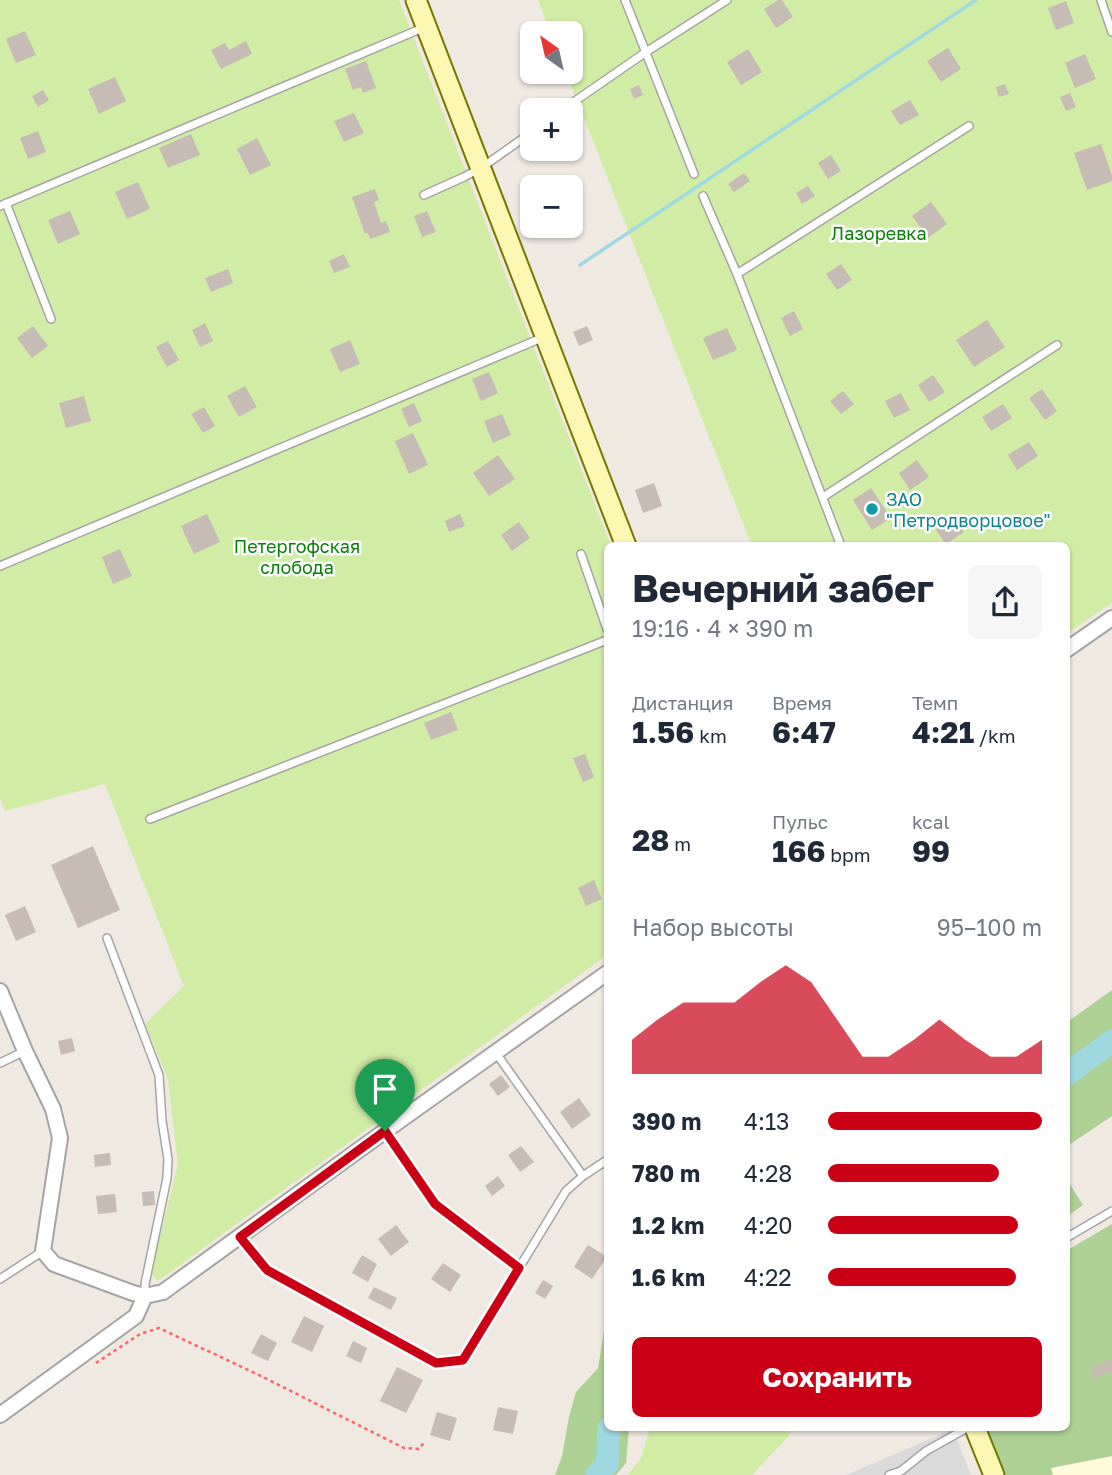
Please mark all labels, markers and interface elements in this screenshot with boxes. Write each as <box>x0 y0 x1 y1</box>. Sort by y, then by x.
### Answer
north arrow <box>520 21 583 84</box>
map controls <box>520 21 583 238</box>
button: + <box>520 98 583 161</box>
button: − <box>520 175 583 238</box>
park label: Лазоревка <box>831 222 927 244</box>
place label: ЗАО "Петродворцовое" <box>886 488 1050 531</box>
marker: ЗАО "Петродворцовое" <box>864 501 880 517</box>
park label: Петергофская слобода <box>234 535 360 578</box>
text: Вечерний забег <box>632 565 934 610</box>
button: share <box>968 565 1042 639</box>
text: 19:16 · 4 × 390 m <box>632 614 813 642</box>
text: Дистанция <box>632 691 733 714</box>
text: Время <box>772 691 832 714</box>
text: Темп <box>912 691 958 714</box>
text: 1.56 <box>632 714 694 750</box>
text: 6:47 <box>772 714 836 750</box>
text: 4:21 <box>912 714 974 750</box>
text: km <box>694 724 727 747</box>
text: /km <box>974 724 1016 747</box>
text: Пульс <box>772 810 828 833</box>
text: kcal <box>912 810 950 833</box>
text: 28 <box>632 822 670 858</box>
text: m <box>670 832 691 855</box>
text: 166 <box>772 833 826 869</box>
text: 99 <box>912 833 950 869</box>
text: bpm <box>826 843 871 866</box>
text: Набор высоты <box>632 913 794 941</box>
text: 95–100 m <box>937 913 1042 941</box>
pin <box>355 1059 415 1131</box>
icon: arrive <box>366 1070 404 1108</box>
text: 390 m <box>632 1107 701 1135</box>
text: 4:13 <box>744 1107 790 1135</box>
text: 780 m <box>632 1159 700 1187</box>
text: 4:28 <box>744 1159 792 1187</box>
text: 1.2 km <box>632 1211 704 1239</box>
text: 4:20 <box>744 1211 793 1239</box>
text: 1.6 km <box>632 1263 705 1291</box>
text: 4:22 <box>744 1263 792 1291</box>
button: Сохранить <box>632 1337 1042 1417</box>

